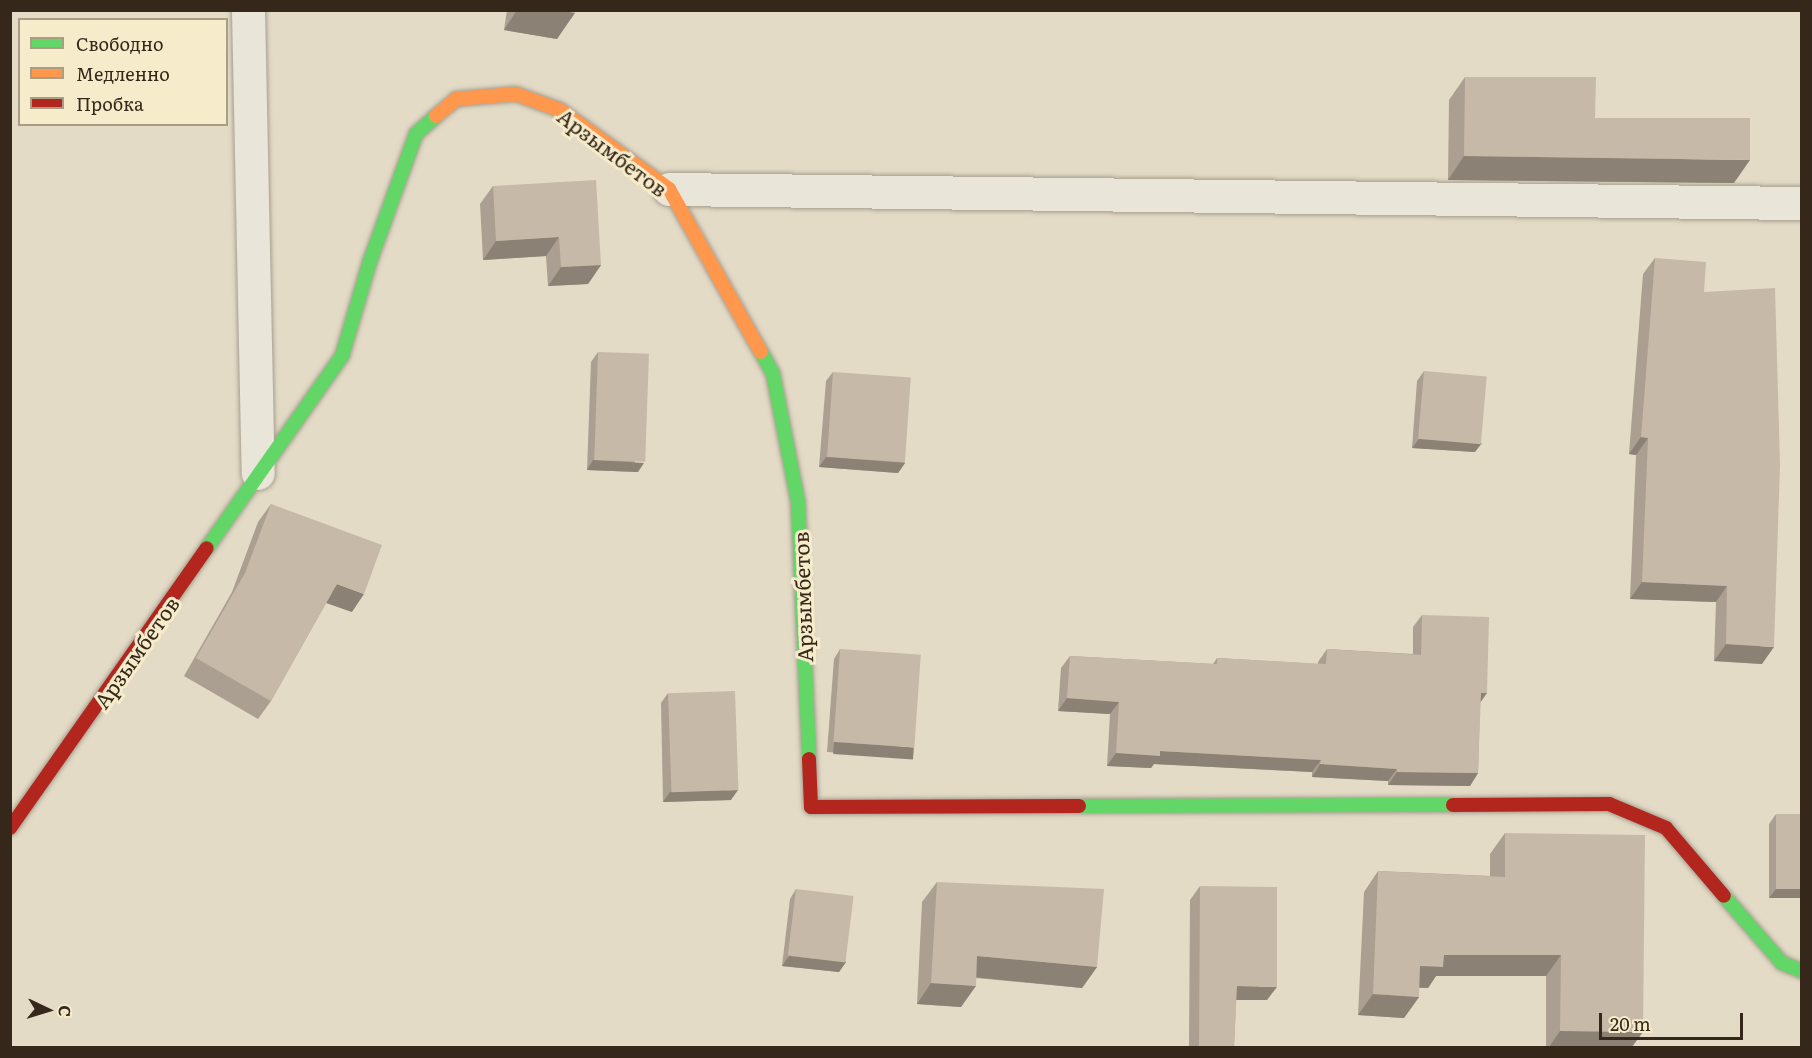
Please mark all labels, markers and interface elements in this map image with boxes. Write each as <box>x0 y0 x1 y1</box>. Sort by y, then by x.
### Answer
legend <box>18 18 228 126</box>
text: Свободно <box>76 30 164 57</box>
text: Медленно <box>76 60 170 87</box>
text: Пробка <box>76 90 144 117</box>
street label: Арзымбетов <box>553 103 673 201</box>
street label: Арзымбетов <box>787 531 817 663</box>
street label: Арзымбетов <box>88 591 184 713</box>
north arrow <box>18 980 78 1040</box>
scale bar <box>1602 1001 1746 1039</box>
text: С <box>54 1005 78 1018</box>
text: 20 m <box>1610 1010 1651 1037</box>

